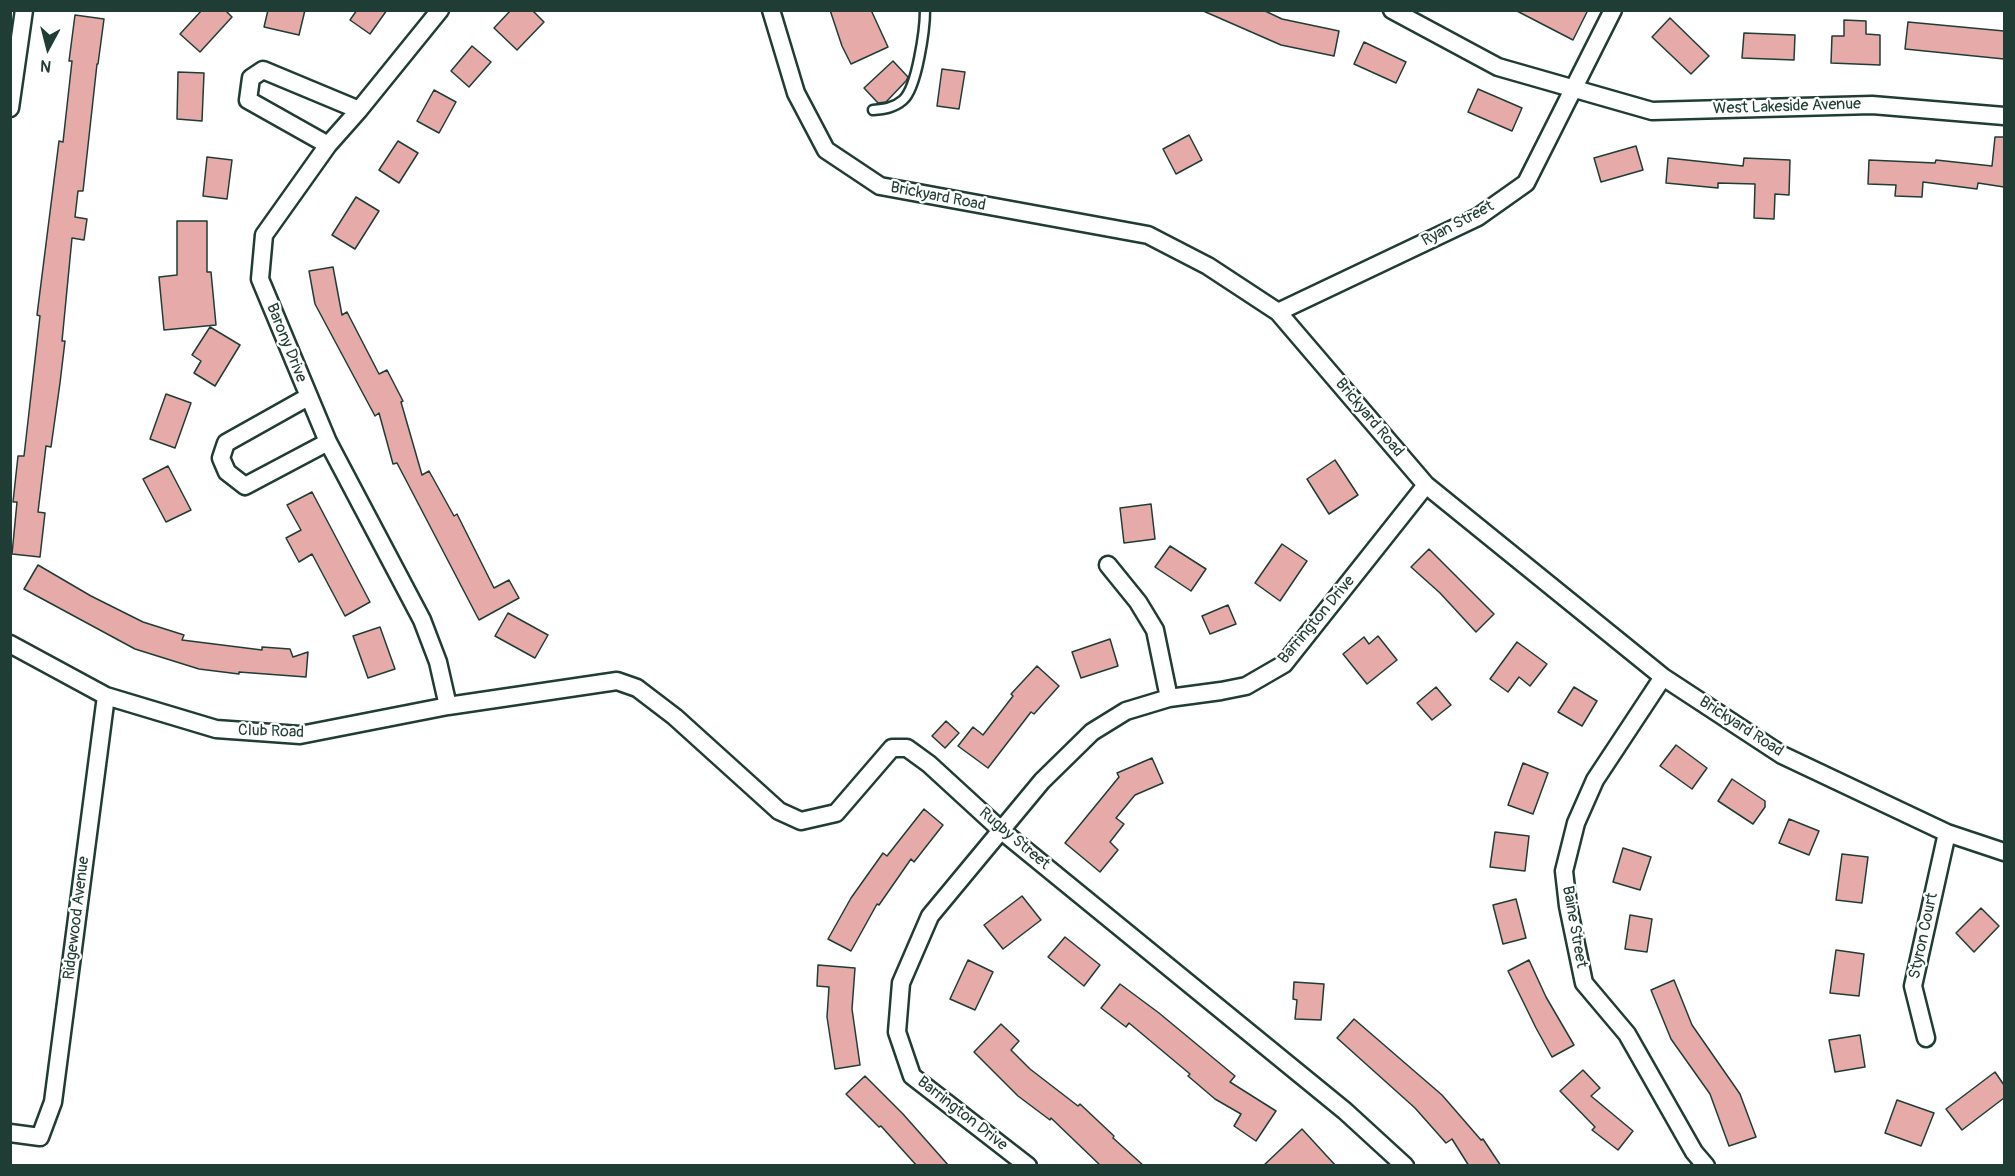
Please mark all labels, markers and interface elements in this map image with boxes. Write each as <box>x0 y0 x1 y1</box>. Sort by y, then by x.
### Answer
north arrow <box>18 18 78 78</box>
text: N <box>39 55 52 76</box>
street label: West Lakeside Avenue <box>1713 95 1861 119</box>
street label: Brickyard Road <box>889 178 987 216</box>
street label: Ryan Street <box>1419 197 1497 251</box>
street label: Barony Drive <box>261 301 311 385</box>
street label: Brickyard Road <box>1331 375 1407 461</box>
street label: Barrington Drive <box>1275 572 1359 668</box>
street label: Brickyard Road <box>1695 693 1787 761</box>
street label: Club Road <box>238 721 304 743</box>
street label: Rugby Street <box>975 804 1053 874</box>
street label: Ridgewood Avenue <box>60 855 94 981</box>
street label: Baine Street <box>1557 884 1591 970</box>
street label: Styron Court <box>1905 891 1943 981</box>
street label: Barrington Drive <box>913 1073 1011 1155</box>

